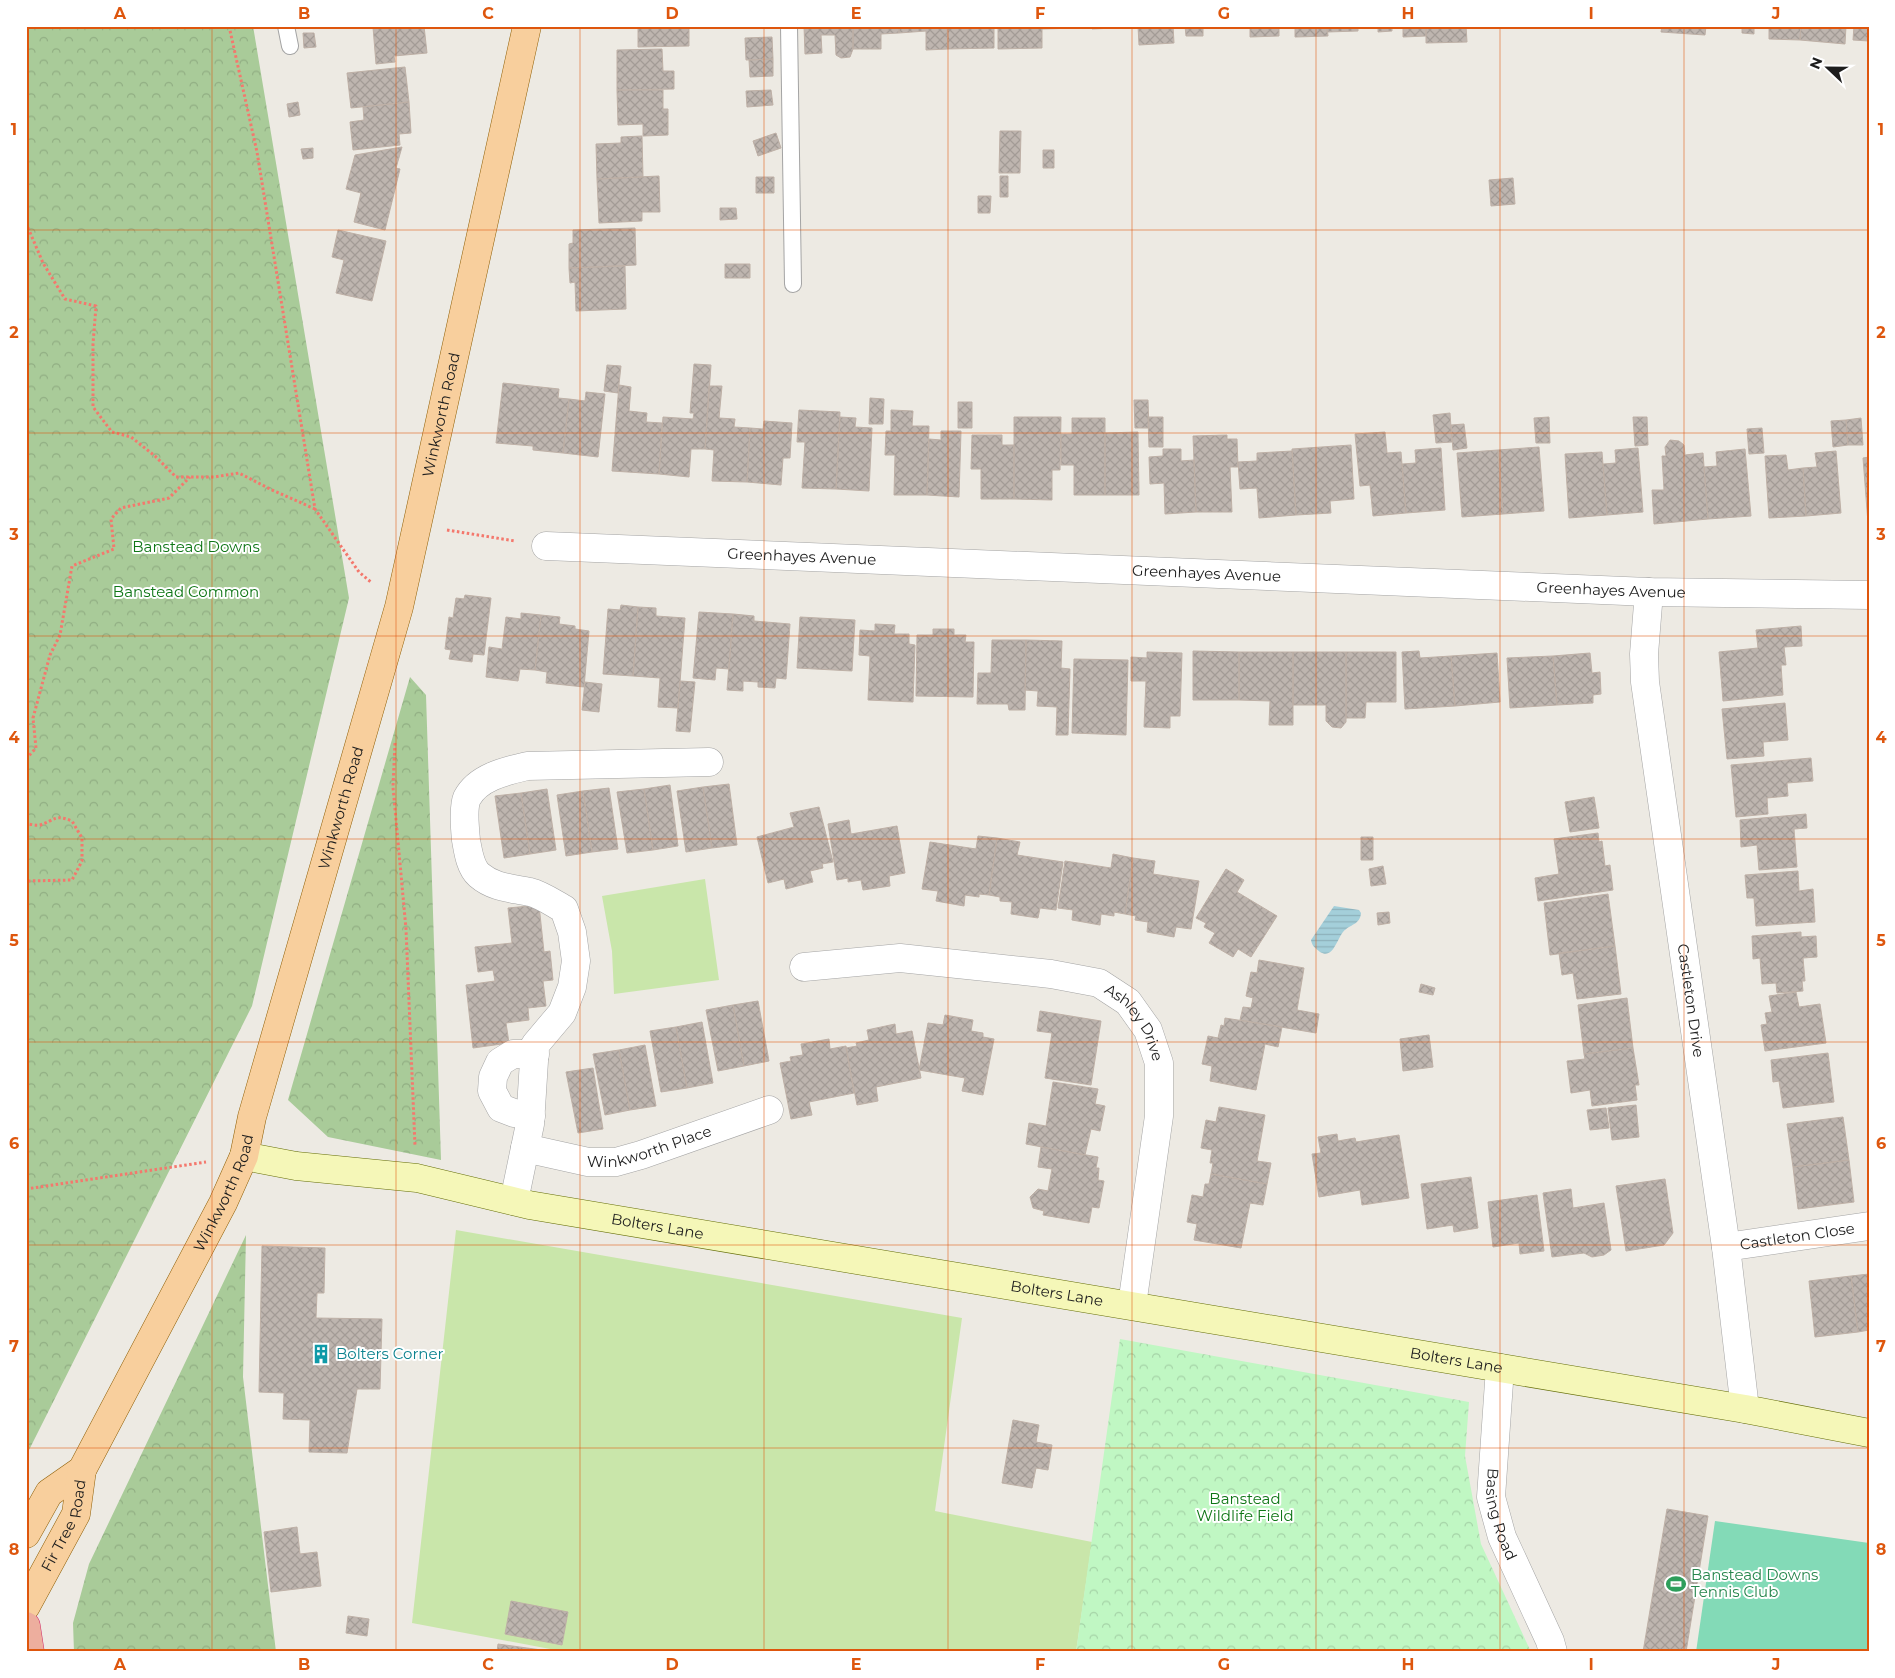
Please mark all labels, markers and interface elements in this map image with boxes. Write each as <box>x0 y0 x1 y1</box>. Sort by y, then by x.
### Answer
text: A <box>113 4 127 23</box>
text: B <box>298 4 310 23</box>
text: C <box>482 4 494 23</box>
text: D <box>665 4 679 23</box>
text: E <box>851 4 861 23</box>
text: F <box>1035 4 1045 23</box>
text: G <box>1218 4 1230 23</box>
text: H <box>1402 4 1414 23</box>
text: I <box>1588 4 1594 23</box>
text: J <box>1771 4 1780 23</box>
north arrow <box>1802 42 1852 92</box>
text: N <box>1805 55 1826 72</box>
text: 1 <box>11 120 17 139</box>
text: 1 <box>1878 120 1884 139</box>
text: 2 <box>9 323 19 342</box>
text: 2 <box>1876 323 1886 342</box>
street label: Winkworth Road <box>418 351 464 479</box>
text: 3 <box>8 525 19 544</box>
text: 3 <box>1875 525 1886 544</box>
park label: Banstead Downs <box>132 537 260 556</box>
street label: Greenhayes Avenue <box>727 544 877 569</box>
street label: Greenhayes Avenue <box>1131 560 1281 586</box>
street label: Greenhayes Avenue <box>1536 577 1686 601</box>
park label: Banstead Common <box>113 582 259 601</box>
text: 4 <box>8 728 20 747</box>
text: 4 <box>1875 728 1887 747</box>
street label: Winkworth Road <box>314 744 367 872</box>
text: 5 <box>9 931 19 950</box>
text: 5 <box>1876 931 1886 950</box>
street label: Castleton Drive <box>1674 942 1709 1058</box>
street label: Ashley Drive <box>1101 979 1168 1063</box>
street label: Winkworth Place <box>587 1121 714 1171</box>
street label: Winkworth Road <box>189 1132 257 1255</box>
text: 6 <box>9 1134 19 1153</box>
text: 6 <box>1876 1134 1886 1153</box>
street label: Bolters Lane <box>610 1209 705 1243</box>
street label: Castleton Close <box>1739 1218 1856 1254</box>
street label: Bolters Lane <box>1009 1276 1105 1310</box>
text: 7 <box>9 1337 19 1356</box>
text: 7 <box>1876 1337 1886 1356</box>
building icon: Bolters Corner <box>310 1343 332 1365</box>
street label: Bolters Lane <box>1409 1343 1504 1377</box>
place label: Bolters Corner <box>336 1344 444 1363</box>
street label: Basing Road <box>1482 1468 1521 1563</box>
street label: Fir Tree Road <box>37 1478 90 1575</box>
park label: Banstead Wildlife Field <box>1196 1489 1294 1525</box>
text: 8 <box>9 1540 19 1559</box>
text: 8 <box>1876 1540 1886 1559</box>
place label: Banstead Downs Tennis Club <box>1691 1565 1818 1601</box>
sports icon: Banstead Downs Tennis Club <box>1665 1573 1687 1595</box>
text: A <box>113 1655 127 1674</box>
text: B <box>298 1655 310 1674</box>
text: C <box>482 1655 494 1674</box>
text: D <box>665 1655 679 1674</box>
text: E <box>851 1655 861 1674</box>
text: F <box>1035 1655 1045 1674</box>
text: G <box>1218 1655 1230 1674</box>
text: H <box>1402 1655 1414 1674</box>
text: I <box>1588 1655 1594 1674</box>
text: J <box>1771 1655 1780 1674</box>

